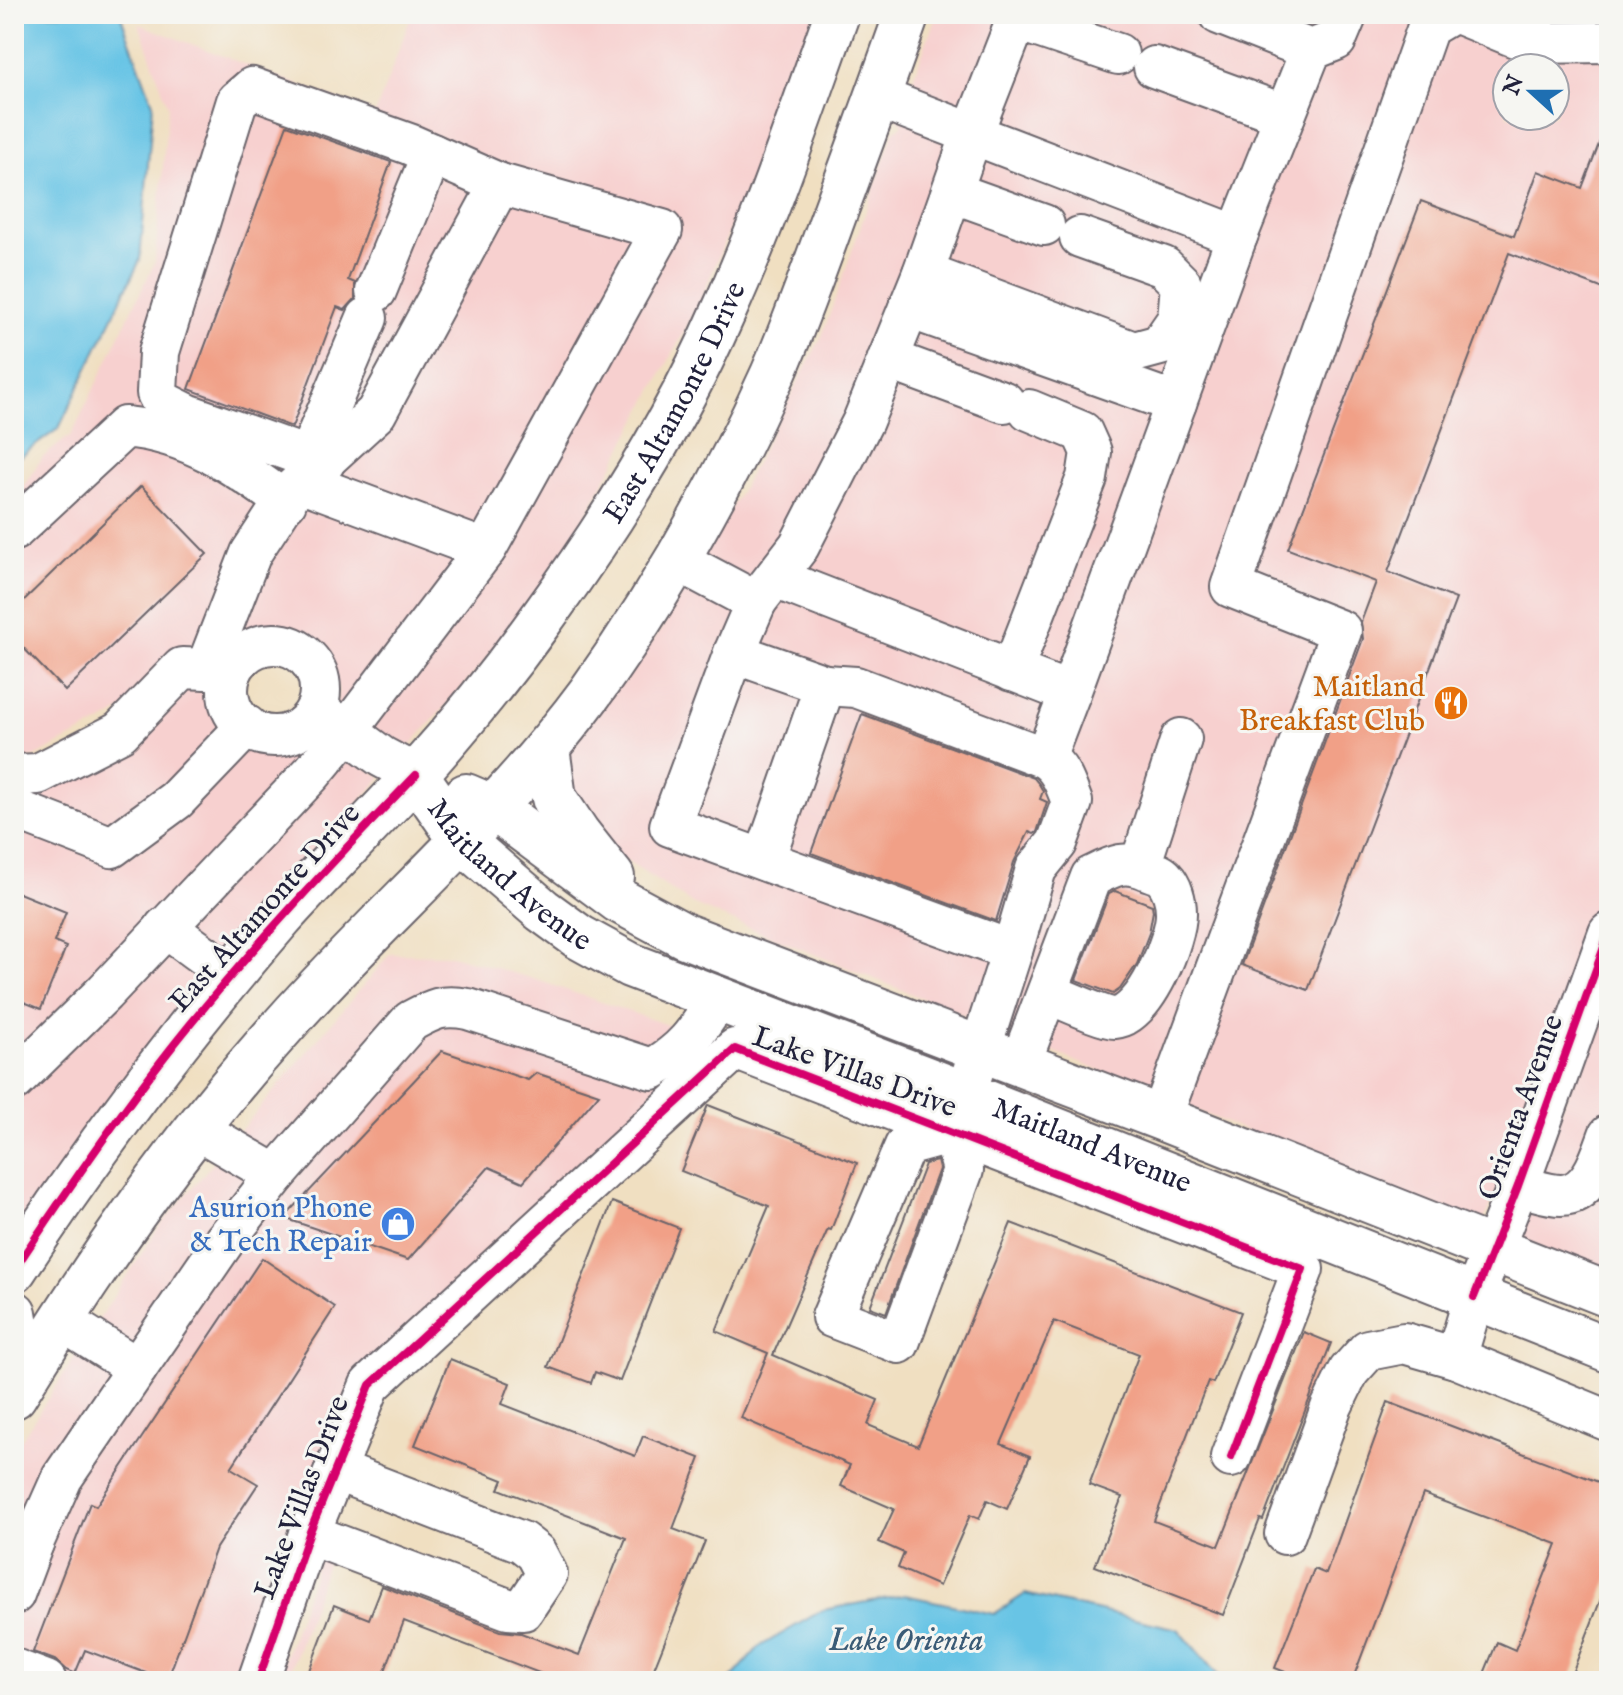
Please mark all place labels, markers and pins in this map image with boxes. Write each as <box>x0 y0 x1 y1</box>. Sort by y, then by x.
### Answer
place label: Maitland Breakfast Club <box>1239 669 1426 741</box>
restaurant icon: Maitland Breakfast Club <box>1432 684 1470 722</box>
place label: Asurion Phone & Tech Repair <box>188 1190 372 1262</box>
shop icon: Asurion Phone & Tech Repair <box>379 1205 417 1243</box>

